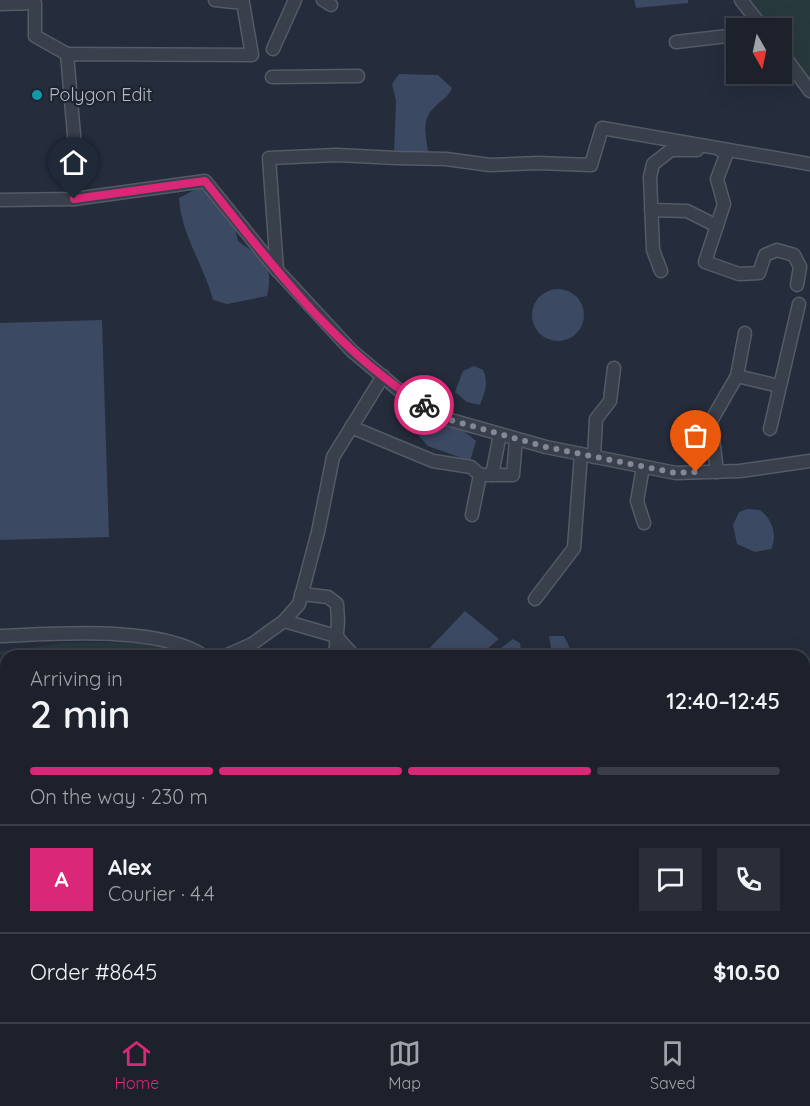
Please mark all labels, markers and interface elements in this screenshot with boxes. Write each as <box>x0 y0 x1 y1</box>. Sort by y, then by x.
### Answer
north arrow <box>726 18 792 84</box>
map controls <box>726 18 792 84</box>
place label: Polygon Edit <box>49 83 152 106</box>
marker: Polygon Edit <box>30 88 44 102</box>
pin <box>48 137 99 199</box>
icon: home <box>57 146 90 179</box>
courier <box>394 375 454 435</box>
icon: bike <box>408 389 441 422</box>
pin <box>670 410 721 472</box>
icon: bag <box>679 419 712 452</box>
text: Arriving in <box>30 666 123 691</box>
text: 12:40–12:45 <box>666 687 780 715</box>
text: 2 min <box>30 689 131 738</box>
text: On the way · 230 m <box>30 784 208 809</box>
button: chat <box>639 848 702 911</box>
button: phone <box>717 848 780 911</box>
text: Alex <box>108 853 151 881</box>
text: A <box>54 865 69 893</box>
text: Courier · 4.4 <box>108 881 214 906</box>
text: Order #8645 <box>30 958 157 986</box>
text: $10.50 <box>713 958 780 986</box>
tab: Home <box>114 1037 159 1093</box>
tab: Map <box>388 1037 421 1093</box>
tab: Saved <box>650 1037 696 1093</box>

